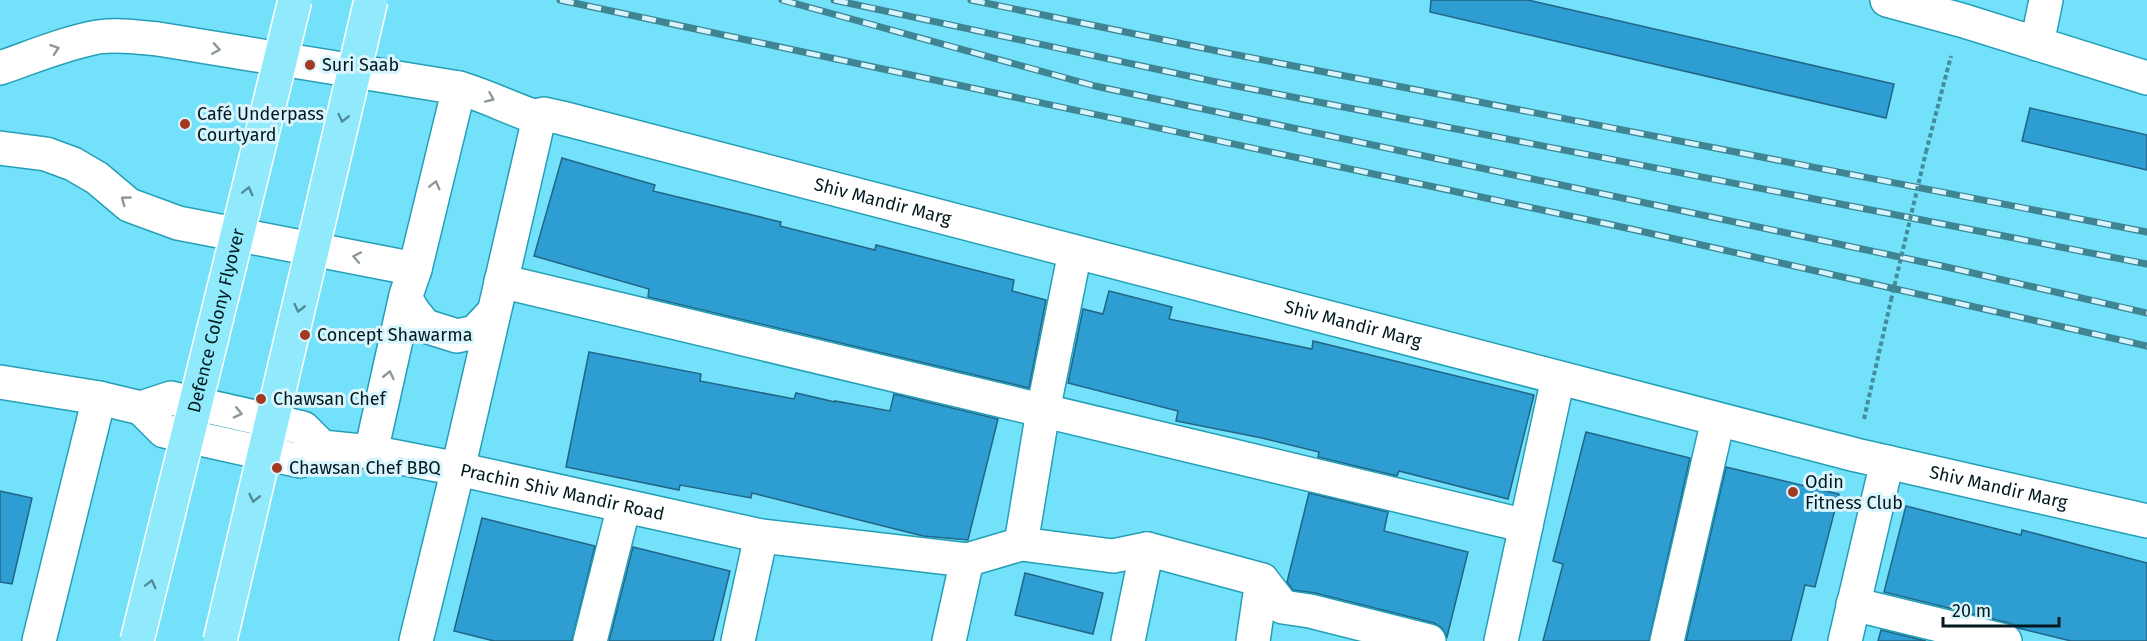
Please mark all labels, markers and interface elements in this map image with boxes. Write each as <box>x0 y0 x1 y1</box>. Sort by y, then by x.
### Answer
one-way arrow <box>211 42 221 55</box>
one-way arrow <box>49 44 60 57</box>
place label: Suri Saab <box>322 54 399 76</box>
marker: Suri Saab <box>303 58 317 72</box>
one-way arrow <box>484 91 495 103</box>
place label: Café Underpass Courtyard <box>197 103 324 146</box>
one-way arrow <box>338 113 351 123</box>
marker: Café Underpass Courtyard <box>178 117 192 131</box>
street label: Shiv Mandir Marg <box>812 173 954 230</box>
one-way arrow <box>428 181 441 191</box>
one-way arrow <box>240 186 253 196</box>
one-way arrow <box>120 196 131 207</box>
street label: Defence Colony Flyover <box>183 226 249 415</box>
one-way arrow <box>353 251 363 264</box>
street label: Shiv Mandir Marg <box>1282 296 1424 353</box>
one-way arrow <box>293 303 306 313</box>
place label: Concept Shawarma <box>317 324 473 346</box>
marker: Concept Shawarma <box>298 328 312 342</box>
one-way arrow <box>381 370 394 380</box>
place label: Chawsan Chef <box>273 388 388 410</box>
marker: Chawsan Chef <box>254 392 268 406</box>
one-way arrow <box>233 406 243 419</box>
place label: Chawsan Chef BBQ <box>289 457 441 479</box>
street label: Prachin Shiv Mandir Road <box>458 459 666 525</box>
marker: Chawsan Chef BBQ <box>270 461 284 475</box>
street label: Shiv Mandir Marg <box>1927 461 2070 514</box>
place label: Odin Fitness Club <box>1805 471 1903 514</box>
marker: Odin Fitness Club <box>1786 485 1800 499</box>
one-way arrow <box>248 493 261 503</box>
one-way arrow <box>143 579 156 589</box>
scale bar <box>1943 590 2058 628</box>
text: 20 m <box>1952 600 1991 622</box>

